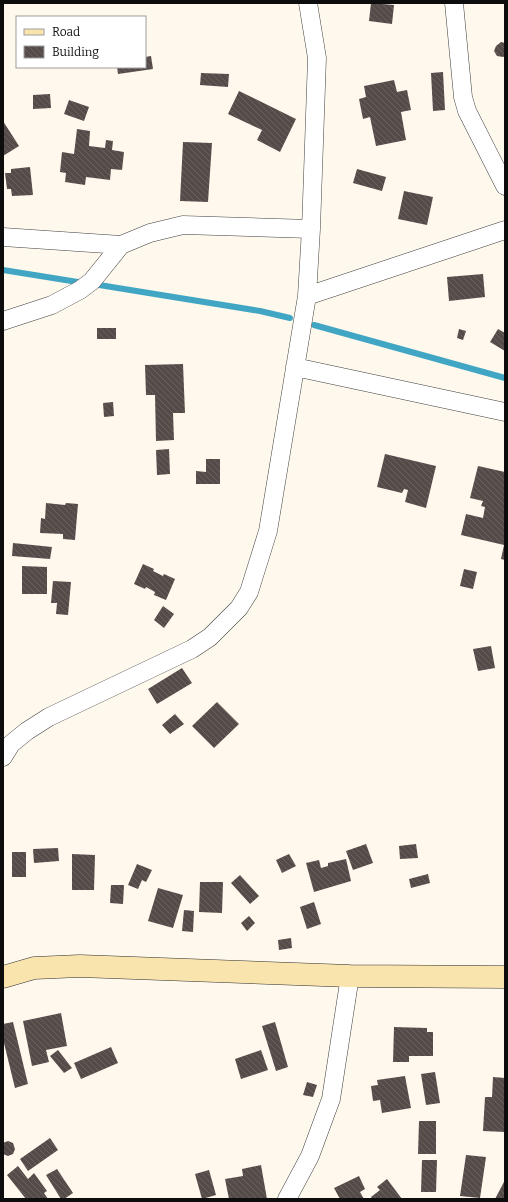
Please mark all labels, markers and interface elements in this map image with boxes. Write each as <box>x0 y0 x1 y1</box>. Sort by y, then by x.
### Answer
legend <box>16 16 146 68</box>
text: Road <box>52 25 80 39</box>
text: Building <box>52 45 99 59</box>

